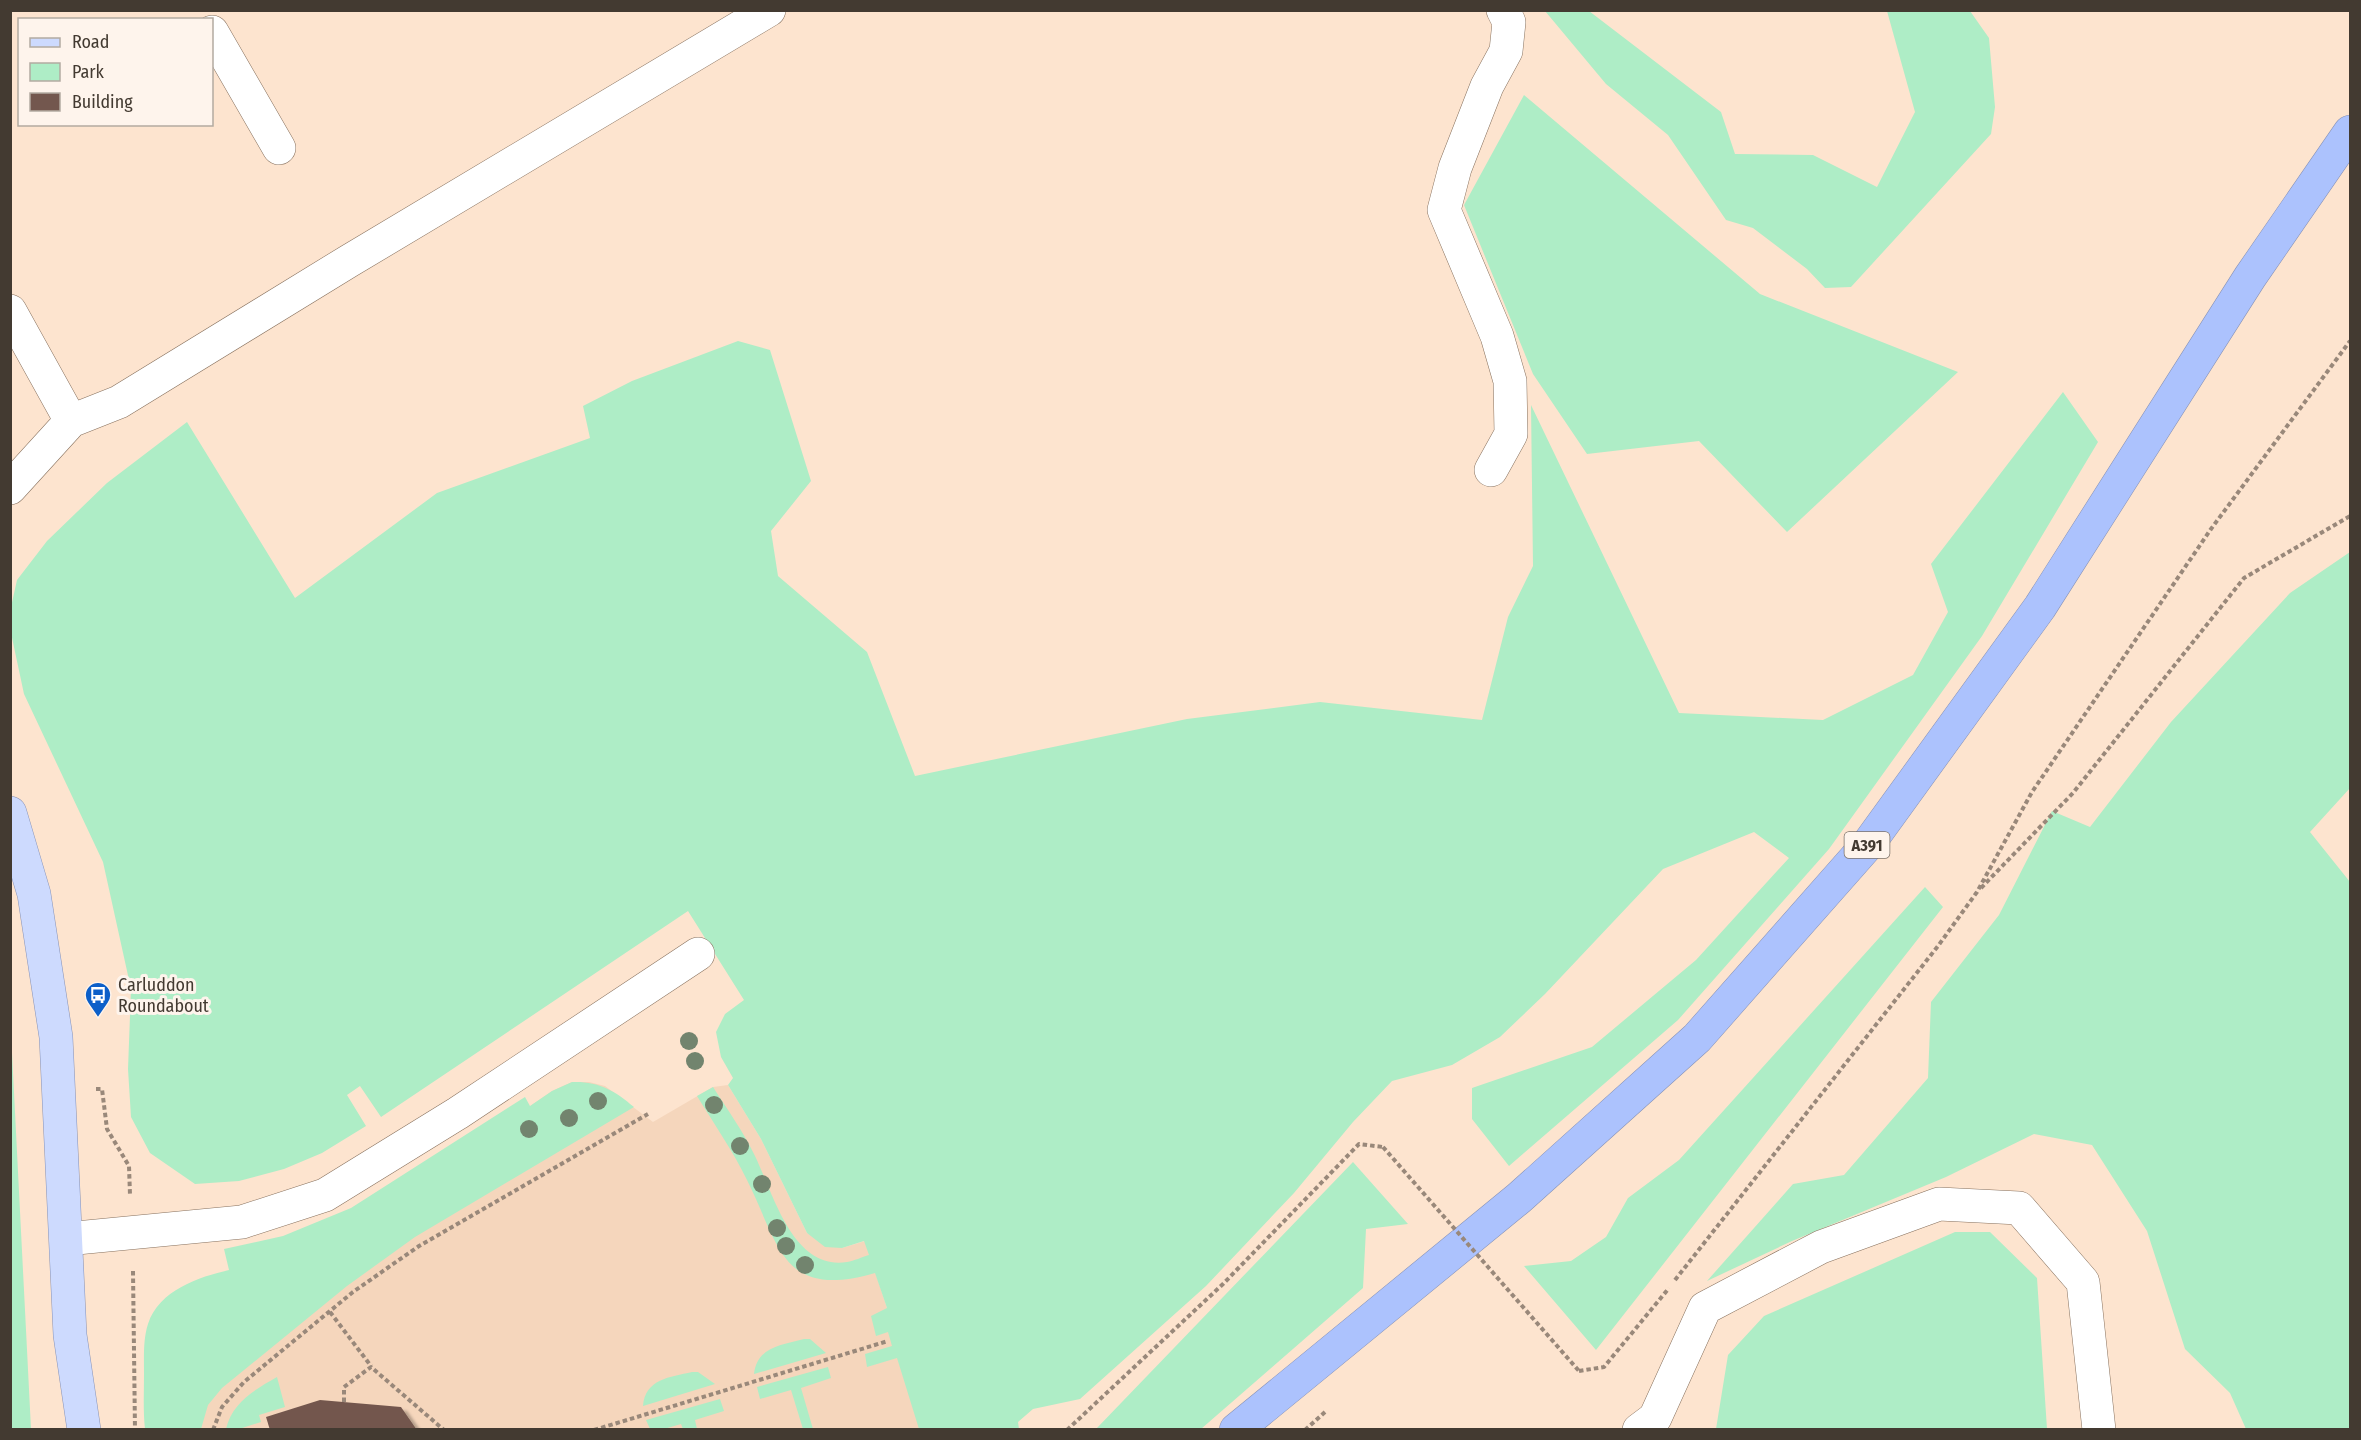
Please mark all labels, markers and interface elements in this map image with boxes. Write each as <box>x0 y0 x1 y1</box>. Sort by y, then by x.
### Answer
legend <box>18 18 213 126</box>
text: Road <box>72 31 109 53</box>
text: Park <box>72 61 105 83</box>
text: Building <box>72 91 133 113</box>
road number: A391 <box>1844 832 1890 858</box>
place label: Carluddon Roundabout <box>118 974 209 1017</box>
bus stop icon: Carluddon Roundabout <box>83 980 113 1018</box>

